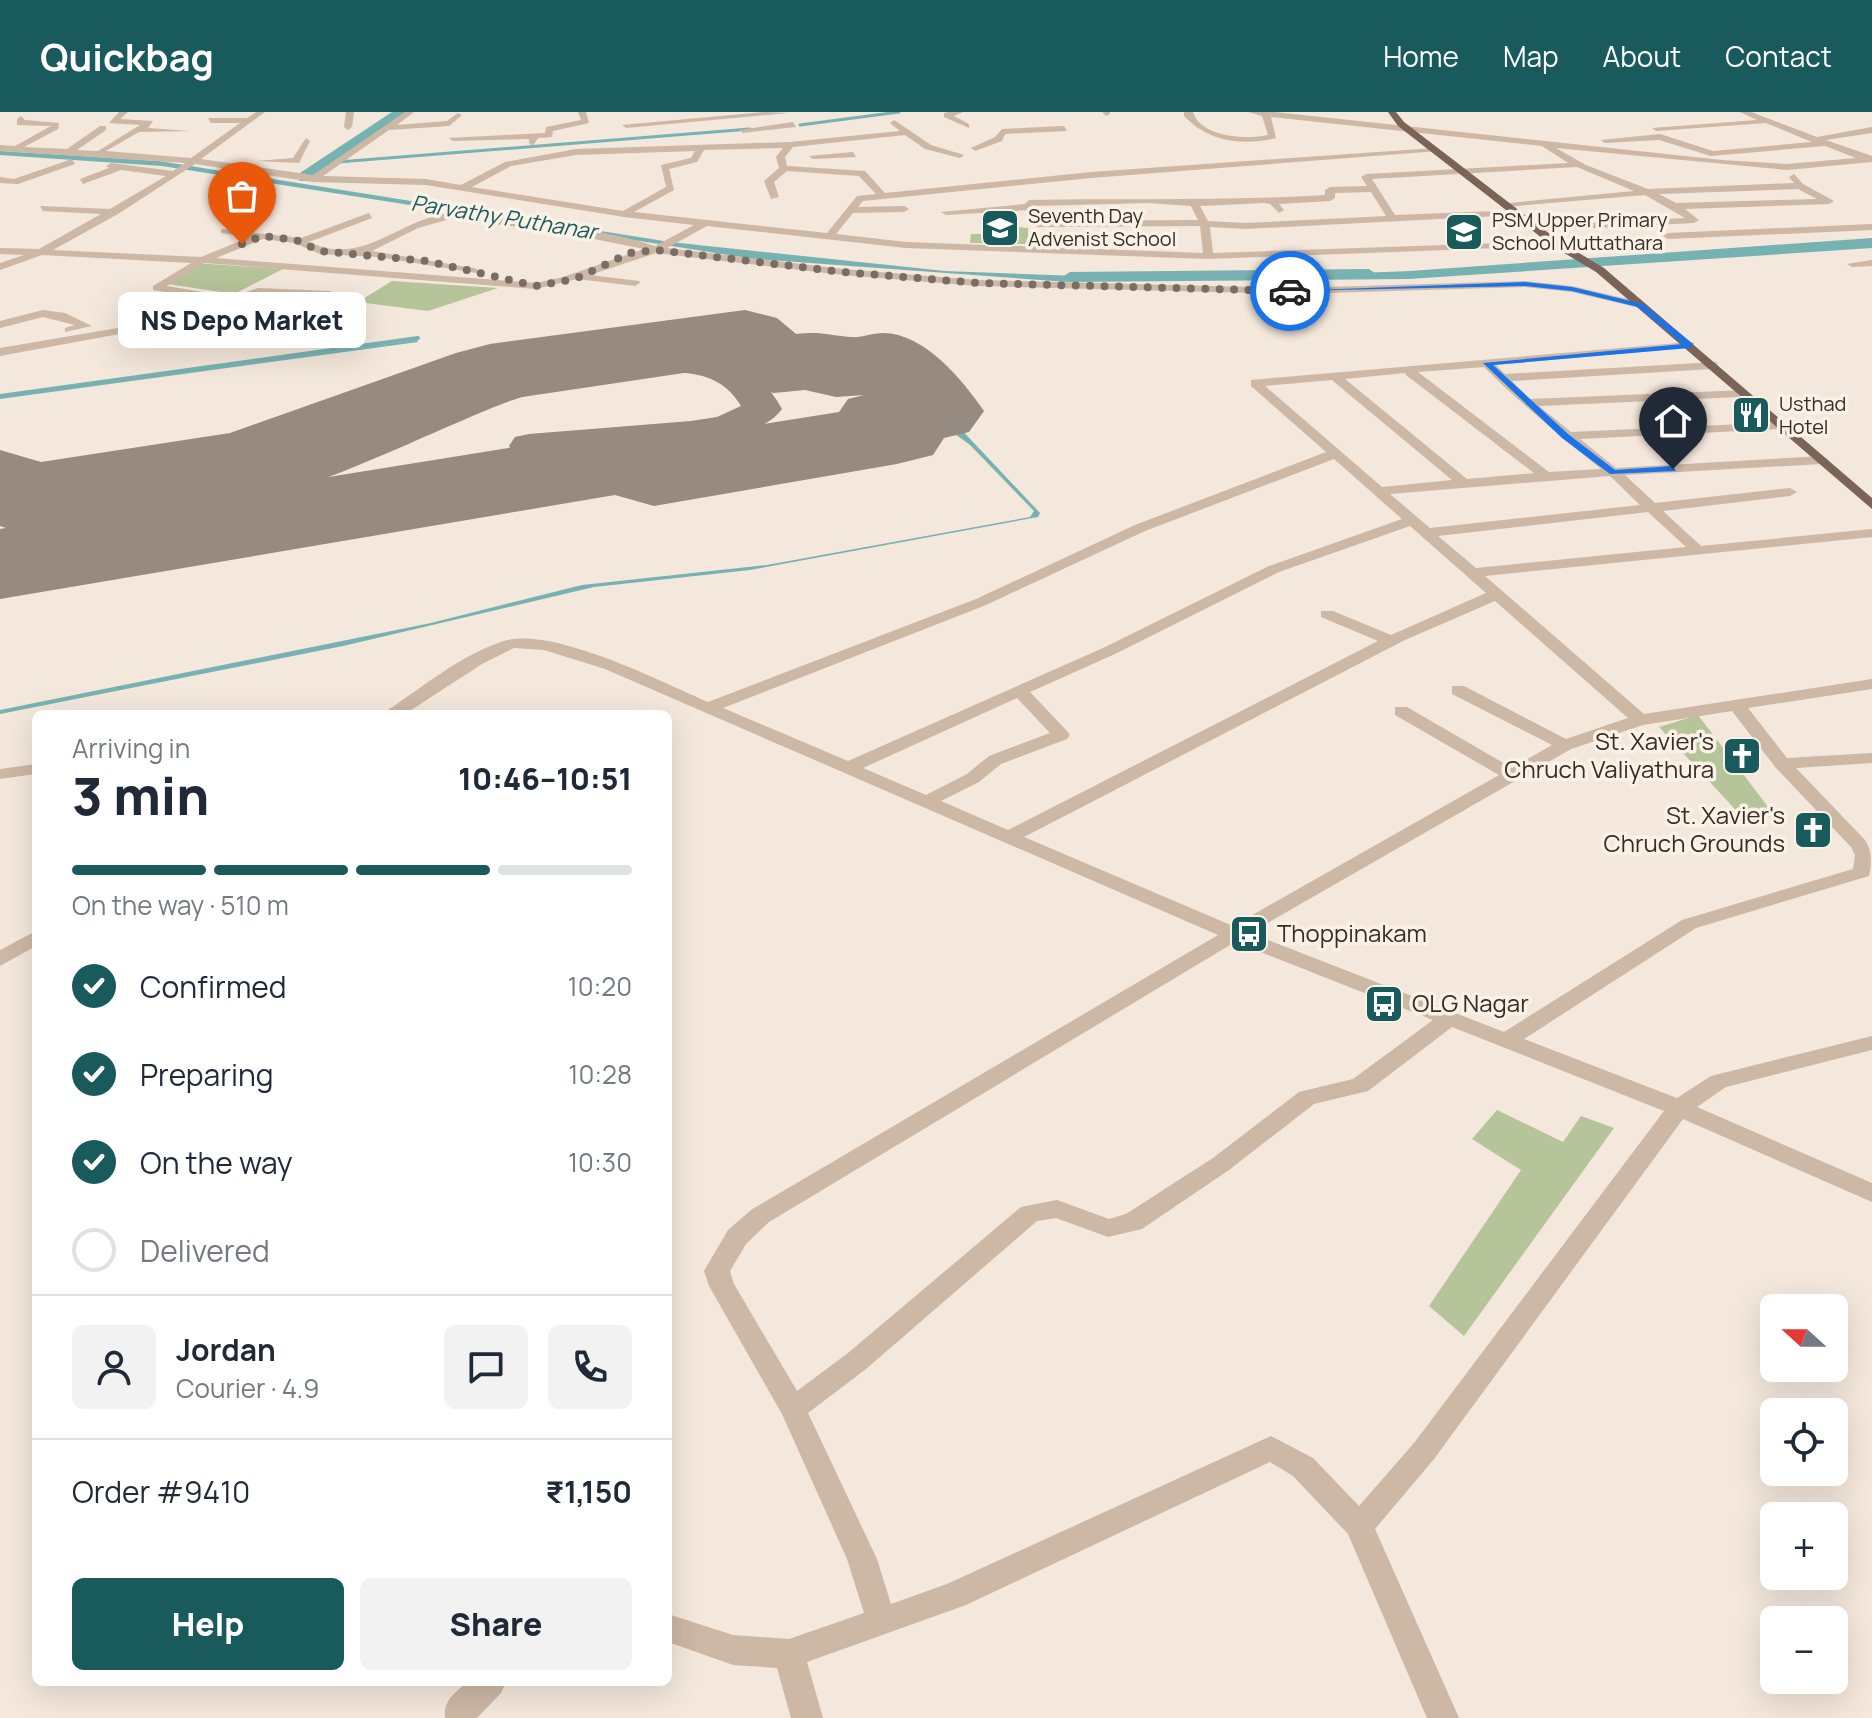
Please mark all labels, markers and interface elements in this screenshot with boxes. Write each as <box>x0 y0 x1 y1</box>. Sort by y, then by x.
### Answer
text: Quickbag <box>40 30 214 82</box>
text: Home <box>1383 37 1459 75</box>
text: Map <box>1503 37 1559 75</box>
text: About <box>1603 37 1681 75</box>
text: Contact <box>1725 37 1832 75</box>
pin <box>208 162 276 244</box>
icon: bag <box>220 174 264 218</box>
water label: Parvathy Puthanar <box>409 188 602 247</box>
place label: Seventh Day Advenist School <box>1028 202 1176 252</box>
place label: PSM Upper Primary School Muttathara <box>1492 206 1668 256</box>
school or university icon: Seventh Day Advenist School <box>979 207 1021 249</box>
school or university icon: PSM Upper Primary School Muttathara <box>1443 211 1485 253</box>
courier <box>1250 251 1330 331</box>
icon: car <box>1268 269 1312 313</box>
callout: NS Depo Market <box>118 292 366 348</box>
text: NS Depo Market <box>141 302 343 338</box>
pin <box>1639 387 1707 469</box>
place label: Usthad Hotel <box>1779 390 1846 440</box>
restaurant icon: Usthad Hotel <box>1730 394 1772 436</box>
icon: home <box>1651 399 1695 443</box>
place label: St. Xavier's Chruch Valiyathura <box>1504 724 1714 785</box>
text: Arriving in <box>72 730 190 766</box>
church icon: St. Xavier's Chruch Valiyathura <box>1721 735 1763 777</box>
text: 10:46–10:51 <box>458 758 632 799</box>
text: 3 min <box>72 760 209 831</box>
place label: St. Xavier's Chruch Grounds <box>1604 798 1785 859</box>
church icon: St. Xavier's Chruch Grounds <box>1792 809 1834 851</box>
text: On the way · 510 m <box>72 887 289 923</box>
bus stop icon: Thoppinakam <box>1228 913 1270 955</box>
place label: Thoppinakam <box>1277 916 1427 949</box>
icon: check <box>72 964 116 1008</box>
text: Confirmed <box>140 966 287 1007</box>
text: 10:20 <box>568 968 632 1004</box>
bus stop icon: OLG Nagar <box>1363 983 1405 1025</box>
place label: OLG Nagar <box>1412 986 1529 1019</box>
icon: check <box>72 1052 116 1096</box>
text: Preparing <box>140 1054 274 1095</box>
text: 10:28 <box>568 1056 632 1092</box>
icon: check <box>72 1140 116 1184</box>
text: On the way <box>140 1142 293 1183</box>
text: 10:30 <box>568 1144 632 1180</box>
text: Delivered <box>140 1230 270 1271</box>
north arrow <box>1760 1294 1848 1382</box>
map controls <box>1760 1294 1848 1694</box>
button: person <box>72 1325 156 1409</box>
button: chat <box>444 1325 528 1409</box>
button: phone <box>548 1325 632 1409</box>
text: Jordan <box>176 1329 276 1370</box>
text: Courier · 4.9 <box>176 1370 319 1406</box>
button: locate <box>1760 1398 1848 1486</box>
text: Order #9410 <box>72 1471 250 1512</box>
text: ₹1,150 <box>546 1471 632 1512</box>
button: + <box>1760 1502 1848 1590</box>
button: Help <box>72 1578 344 1670</box>
button: Share <box>360 1578 632 1670</box>
button: − <box>1760 1606 1848 1694</box>

